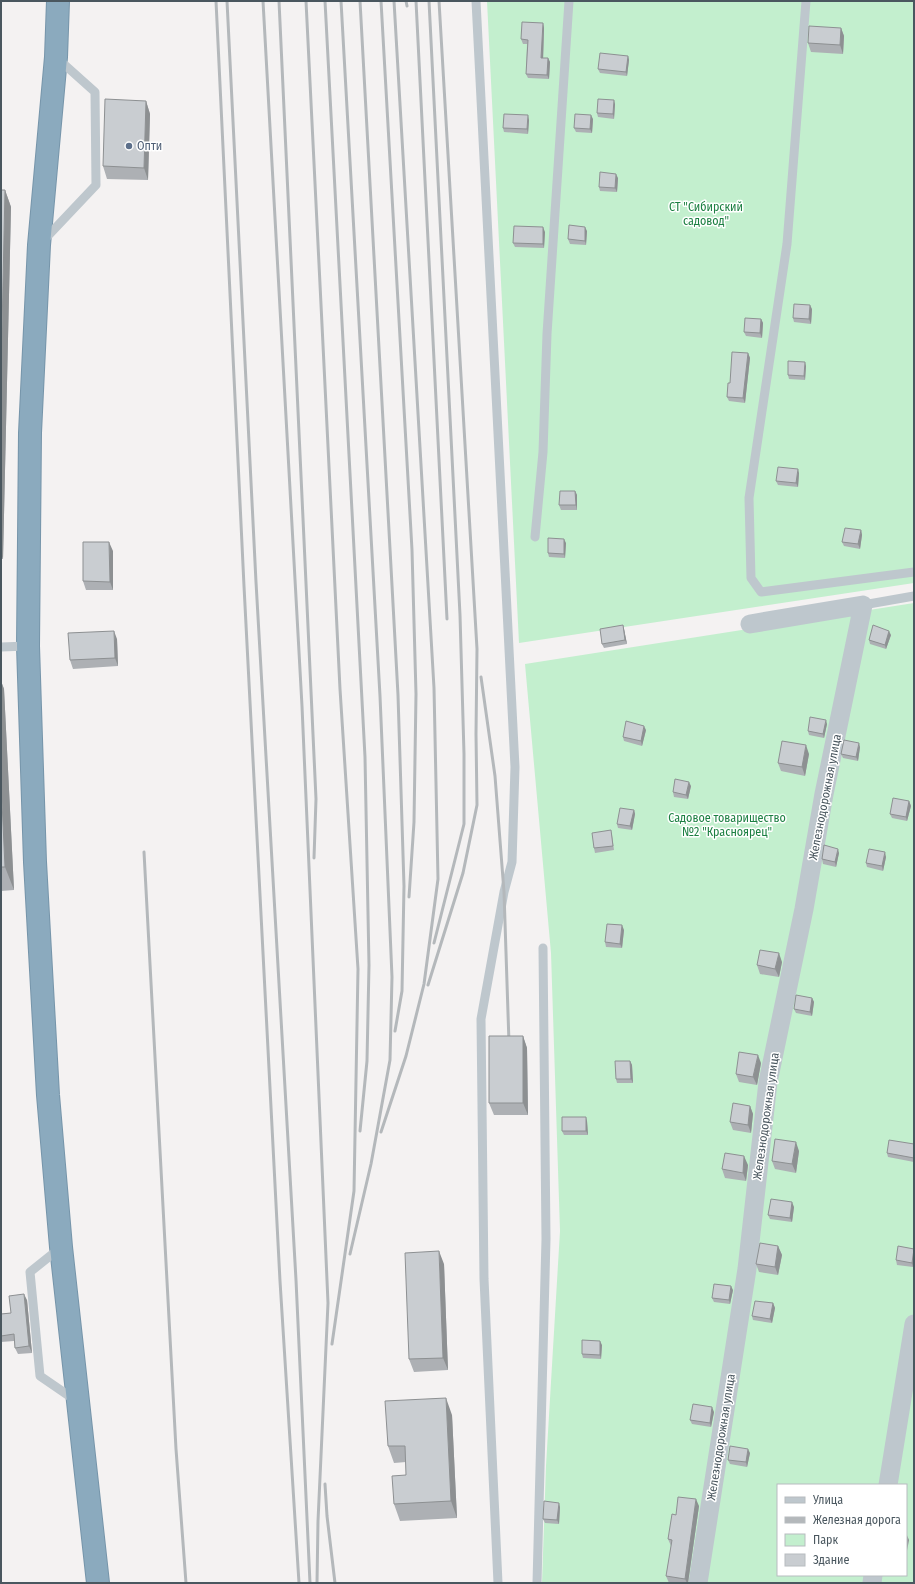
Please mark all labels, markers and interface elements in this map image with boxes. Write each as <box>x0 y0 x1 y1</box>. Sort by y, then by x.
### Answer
place label: Опти <box>137 139 162 153</box>
marker: Опти <box>124 141 134 151</box>
park label: СТ "Сибирский садовод" <box>669 200 743 228</box>
street label: Железнодорожная улица <box>806 733 844 861</box>
park label: Садовое товарищество №2 "Красноярец" <box>668 811 786 839</box>
street label: Железнодорожная улица <box>750 1052 782 1180</box>
street label: Железнодорожная улица <box>704 1373 738 1501</box>
legend <box>777 1484 907 1576</box>
text: Улица <box>812 1493 843 1507</box>
text: Железная дорога <box>813 1513 901 1527</box>
text: Парк <box>813 1533 839 1547</box>
text: Здание <box>813 1553 849 1567</box>

